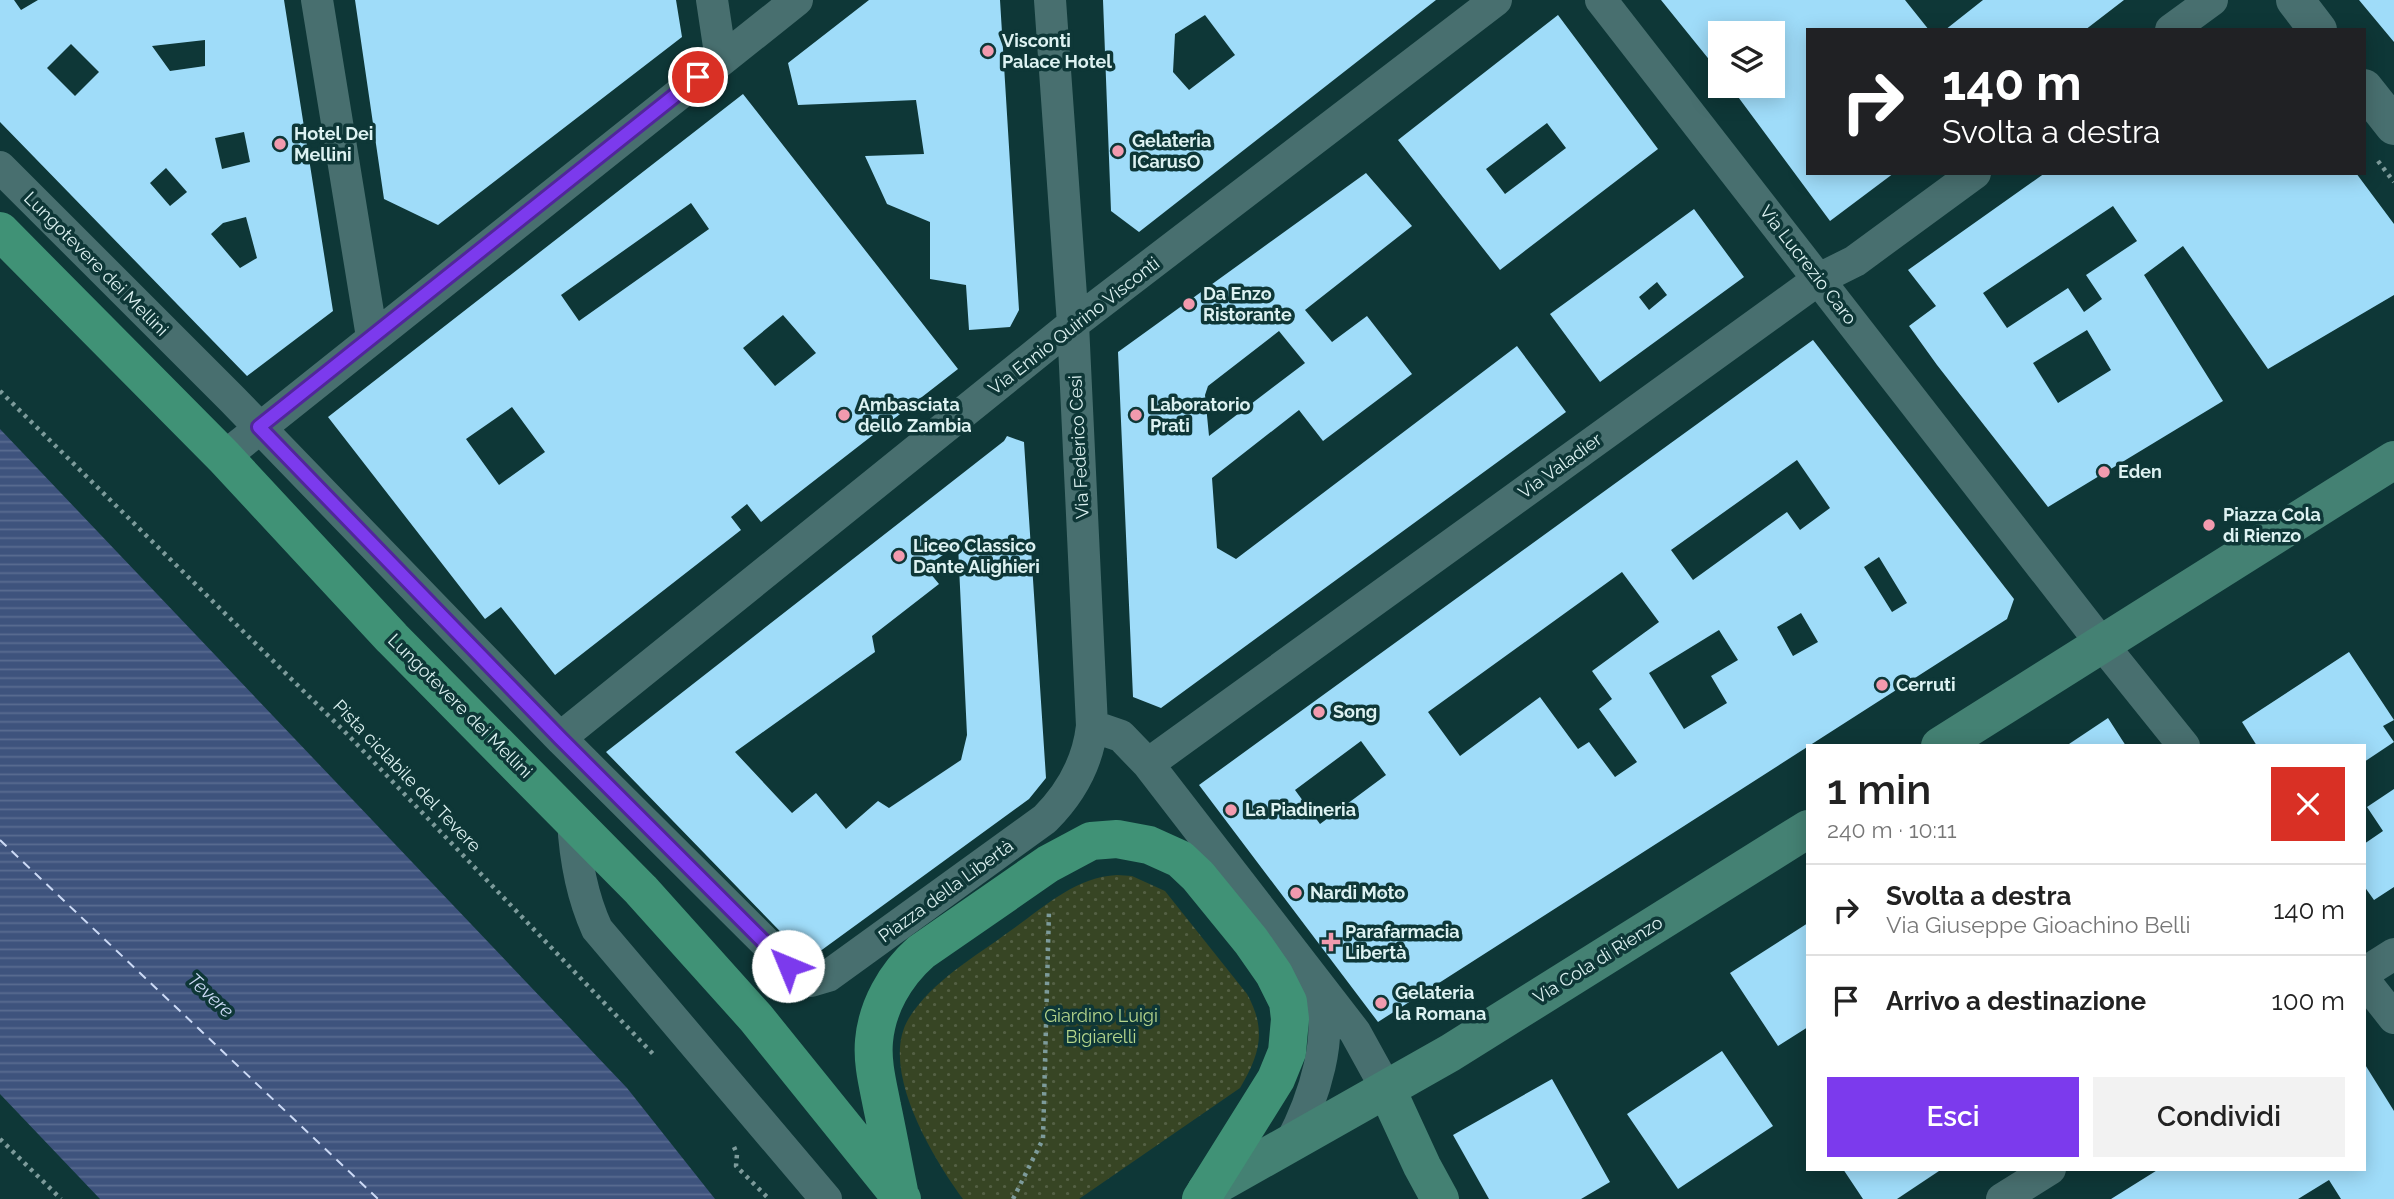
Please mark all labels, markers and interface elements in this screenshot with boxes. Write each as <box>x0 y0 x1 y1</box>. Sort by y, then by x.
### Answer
map controls <box>1708 21 1785 98</box>
button: layers <box>1708 21 1785 98</box>
place label: Visconti Palace Hotel <box>1002 30 1112 72</box>
marker: Visconti Palace Hotel <box>980 43 996 59</box>
pin <box>668 47 728 107</box>
text: 140 m <box>1942 54 2082 111</box>
icon: right <box>1827 56 1918 147</box>
icon: arrive <box>679 58 717 96</box>
text: Svolta a destra <box>1942 113 2161 150</box>
place label: Hotel Dei Mellini <box>294 123 373 165</box>
place label: Gelateria ICarusO <box>1132 130 1211 172</box>
marker: Hotel Dei Mellini <box>272 136 288 152</box>
marker: Gelateria ICarusO <box>1110 143 1126 159</box>
street label: Lungotevere dei Mellini <box>20 187 173 340</box>
street label: Via Lucrezio Caro <box>1755 201 1861 329</box>
street label: Via Ennio Quirino Visconti <box>984 252 1163 399</box>
place label: Da Enzo Ristorante <box>1203 283 1292 325</box>
marker: Da Enzo Ristorante <box>1181 296 1197 312</box>
street label: Via Federico Cesi <box>1064 375 1093 519</box>
place label: Ambasciata dello Zambia <box>858 394 972 436</box>
place label: Laboratorio Prati <box>1150 394 1251 436</box>
marker: Ambasciata dello Zambia <box>836 407 852 423</box>
marker: Laboratorio Prati <box>1128 407 1144 423</box>
street label: Via Valadier <box>1514 428 1606 503</box>
place label: Eden <box>2118 461 2162 482</box>
marker: Eden <box>2096 464 2112 480</box>
place label: Piazza Cola di Rienzo <box>2223 504 2321 546</box>
marker: Piazza Cola di Rienzo <box>2201 517 2217 533</box>
place label: Liceo Classico Dante Alighieri <box>913 535 1040 577</box>
marker: Liceo Classico Dante Alighieri <box>891 548 907 564</box>
street label: Lungotevere dei Mellini <box>384 629 537 782</box>
place label: Cerruti <box>1896 674 1956 695</box>
marker: Cerruti <box>1874 677 1890 693</box>
street label: Pista ciclabile del Tevere <box>329 695 486 856</box>
place label: Song <box>1333 701 1377 722</box>
marker: Song <box>1311 704 1327 720</box>
text: 1 min <box>1827 765 1931 814</box>
button: close <box>2271 767 2345 841</box>
place label: La Piadineria <box>1245 799 1356 820</box>
marker: La Piadineria <box>1223 802 1239 818</box>
text: 240 m · 10:11 <box>1827 816 1957 843</box>
street label: Piazza della Libertà <box>874 835 1017 946</box>
text: Svolta a destra <box>1886 881 2072 911</box>
place label: Nardi Moto <box>1310 882 1405 903</box>
marker: Nardi Moto <box>1288 885 1304 901</box>
icon: right <box>1827 891 1865 929</box>
text: 140 m <box>2273 895 2345 925</box>
street label: Via Cola di Rienzo <box>1529 911 1667 1008</box>
text: Via Giuseppe Gioachino Belli <box>1886 911 2191 938</box>
place label: Parafarmacia Libertà <box>1345 921 1460 963</box>
position arrow <box>751 929 825 1003</box>
marker: Parafarmacia Libertà <box>1323 934 1339 950</box>
water label: Tevere <box>183 968 239 1022</box>
place label: Gelateria la Romana <box>1395 982 1486 1024</box>
icon: arrive <box>1827 982 1865 1020</box>
text: Arrivo a destinazione <box>1886 986 2146 1016</box>
text: 100 m <box>2272 986 2345 1016</box>
marker: Gelateria la Romana <box>1373 995 1389 1011</box>
park label: Giardino Luigi Bigiarelli <box>1044 1005 1158 1047</box>
button: Esci <box>1827 1077 2079 1157</box>
button: Condividi <box>2093 1077 2345 1157</box>

